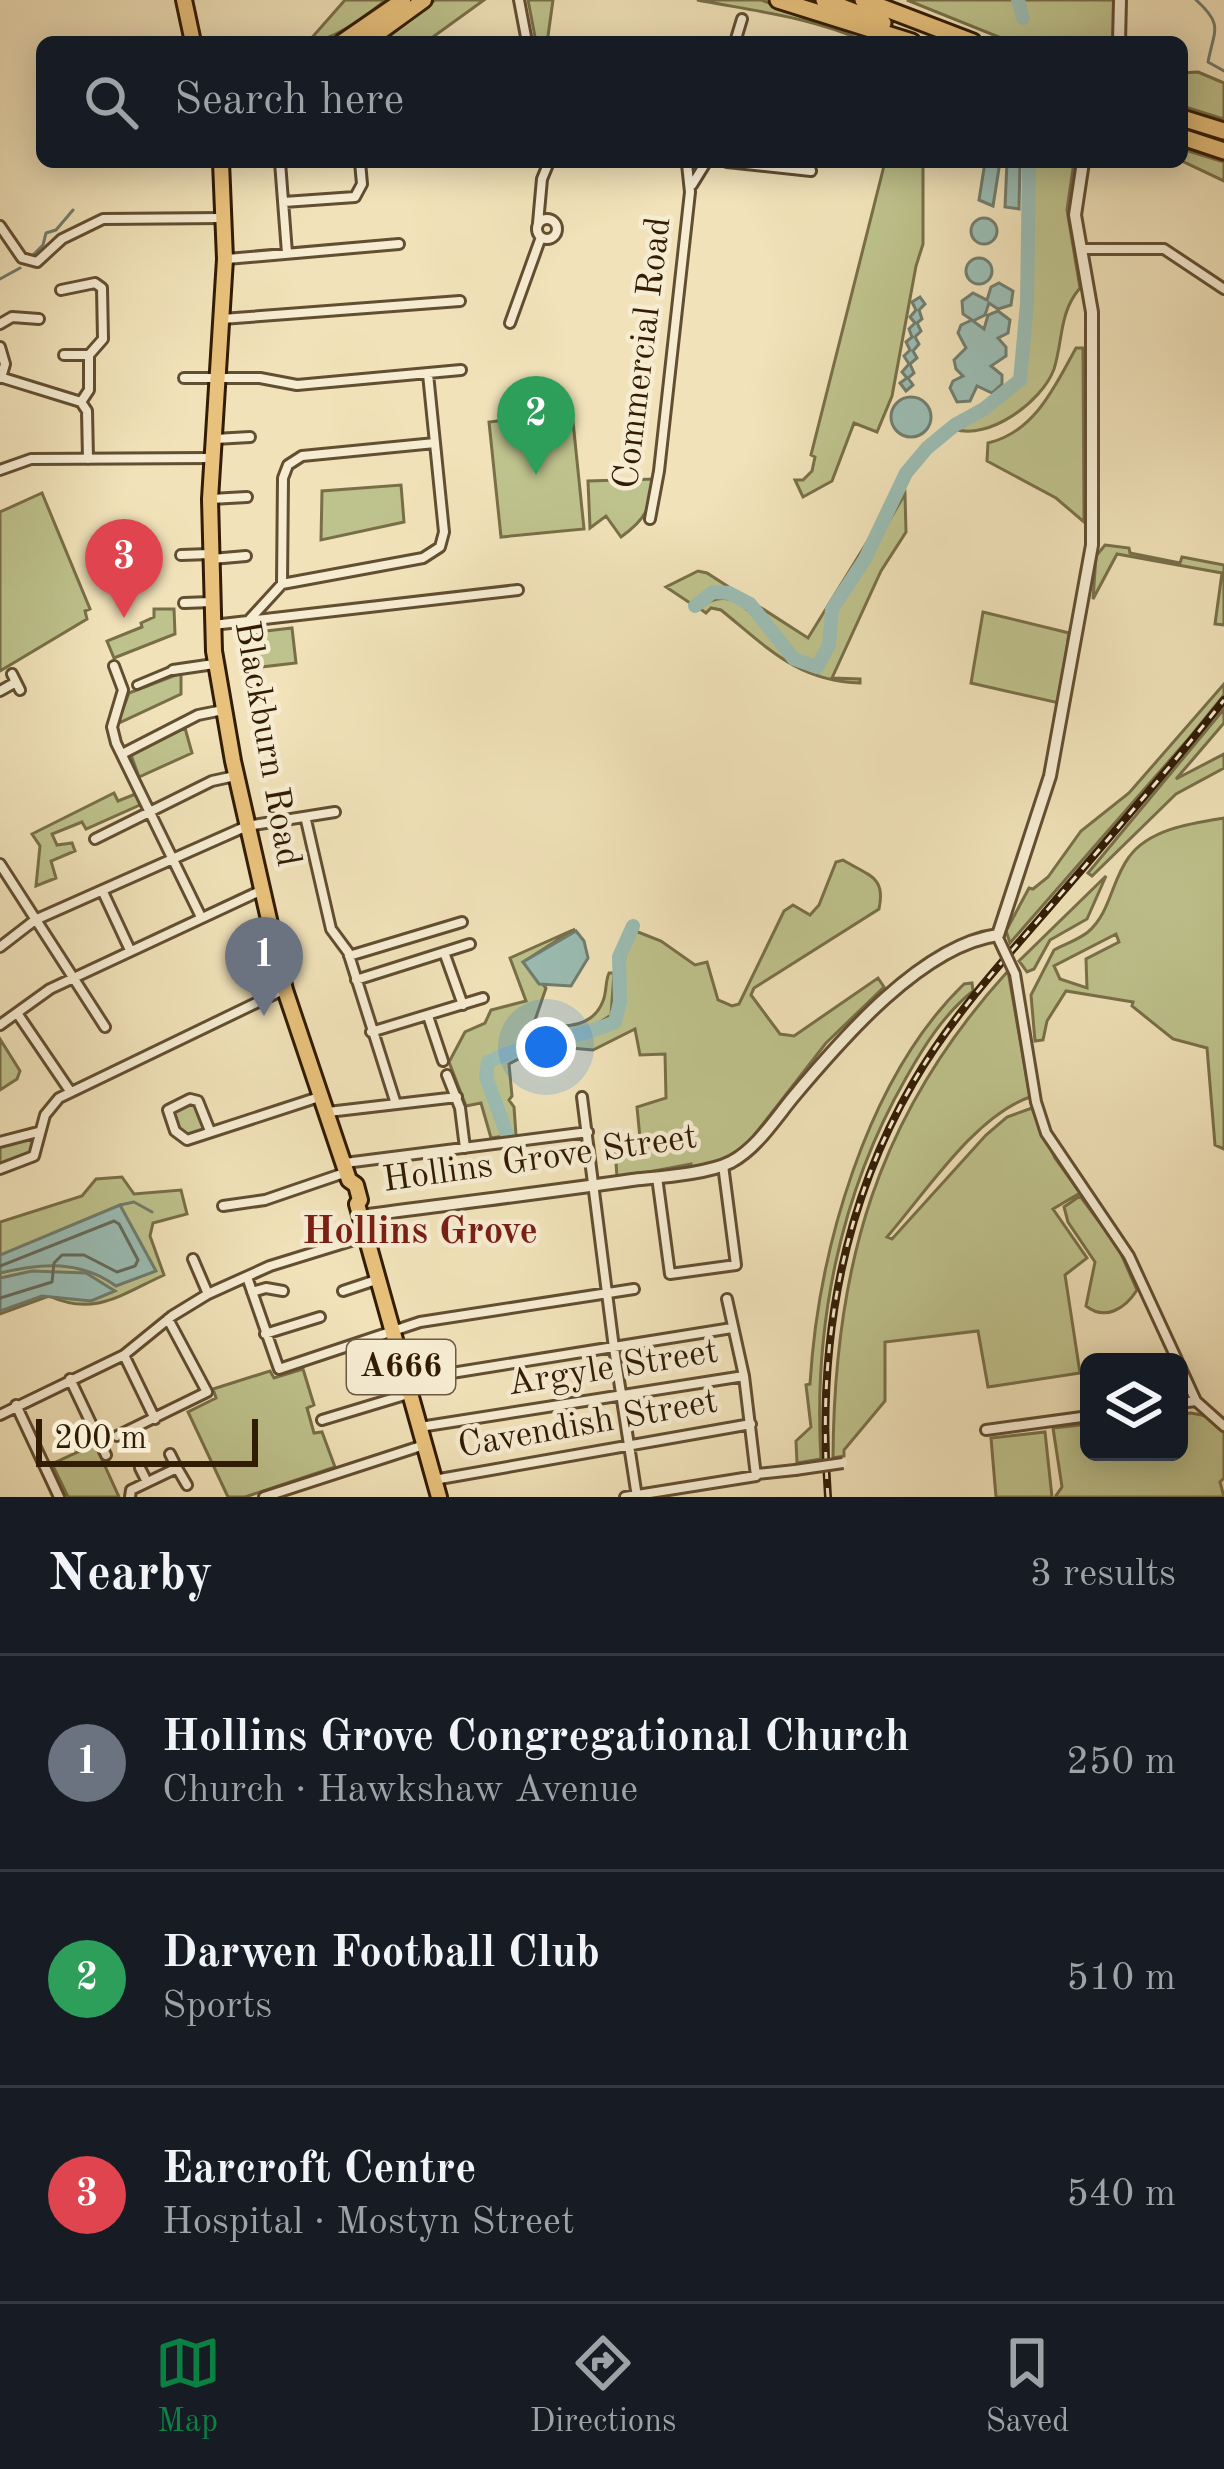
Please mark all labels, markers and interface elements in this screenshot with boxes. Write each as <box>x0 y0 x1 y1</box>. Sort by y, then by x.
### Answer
search box <box>36 36 1188 168</box>
icon: search <box>78 69 144 135</box>
text: Search here <box>174 79 404 124</box>
street label: Commercial Road <box>609 215 679 491</box>
pin: 2 <box>497 376 575 475</box>
pin: 3 <box>85 519 163 618</box>
street label: Blackburn Road <box>227 618 305 870</box>
pin: 1 <box>225 917 303 1016</box>
your location <box>516 1017 576 1077</box>
street label: Hollins Grove Street <box>381 1120 699 1200</box>
district label: Hollins Grove <box>302 1213 538 1252</box>
street label: Argyle Street <box>505 1335 721 1403</box>
road number: A666 <box>347 1340 455 1394</box>
map controls <box>1080 1353 1188 1461</box>
button: layers <box>1080 1353 1188 1461</box>
street label: Cavendish Street <box>455 1384 721 1466</box>
scale bar <box>36 1413 258 1466</box>
text: 200 m <box>54 1423 147 1456</box>
text: Nearby <box>48 1550 213 1601</box>
text: 3 results <box>1030 1555 1176 1594</box>
text: Hollins Grove Congregational Church <box>162 1716 910 1761</box>
text: 1 <box>76 1743 98 1782</box>
text: 250 m <box>1066 1743 1176 1782</box>
text: Church · Hawkshaw Avenue <box>162 1771 638 1810</box>
text: Darwen Football Club <box>162 1932 600 1977</box>
text: 2 <box>76 1959 98 1998</box>
text: 510 m <box>1066 1959 1176 1998</box>
text: Sports <box>162 1987 272 2026</box>
text: Earcroft Centre <box>162 2148 477 2193</box>
text: 3 <box>76 2175 98 2214</box>
text: 540 m <box>1066 2175 1176 2214</box>
text: Hospital · Mostyn Street <box>162 2203 575 2242</box>
tab: Map <box>155 2330 221 2443</box>
tab: Directions <box>530 2330 676 2443</box>
tab: Saved <box>985 2330 1069 2443</box>

